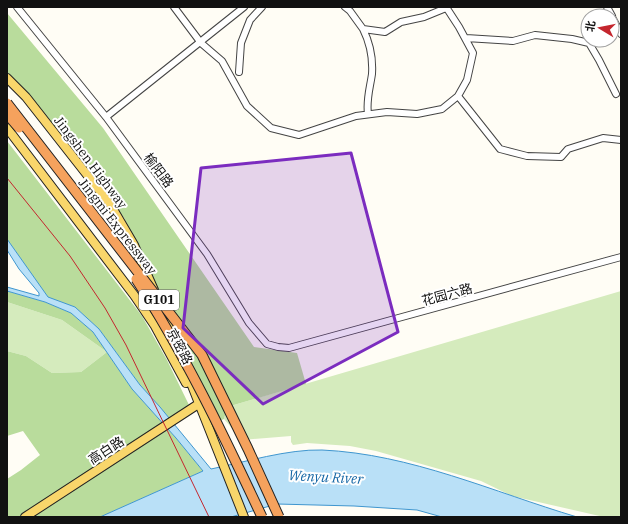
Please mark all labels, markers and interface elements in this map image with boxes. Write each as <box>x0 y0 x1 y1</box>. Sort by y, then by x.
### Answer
north arrow <box>580 8 620 48</box>
text: 北 <box>582 20 598 33</box>
street label: Jingshen Highway <box>50 113 131 212</box>
street label: 榆阳路 <box>140 150 177 191</box>
street label: Jingmi Expressway <box>75 175 161 278</box>
street label: 花园六路 <box>420 280 474 309</box>
road number: G101 <box>139 290 179 310</box>
street label: 京密路 <box>163 325 196 367</box>
street label: 高白路 <box>85 433 127 468</box>
water label: Wenyu River <box>288 466 365 488</box>

